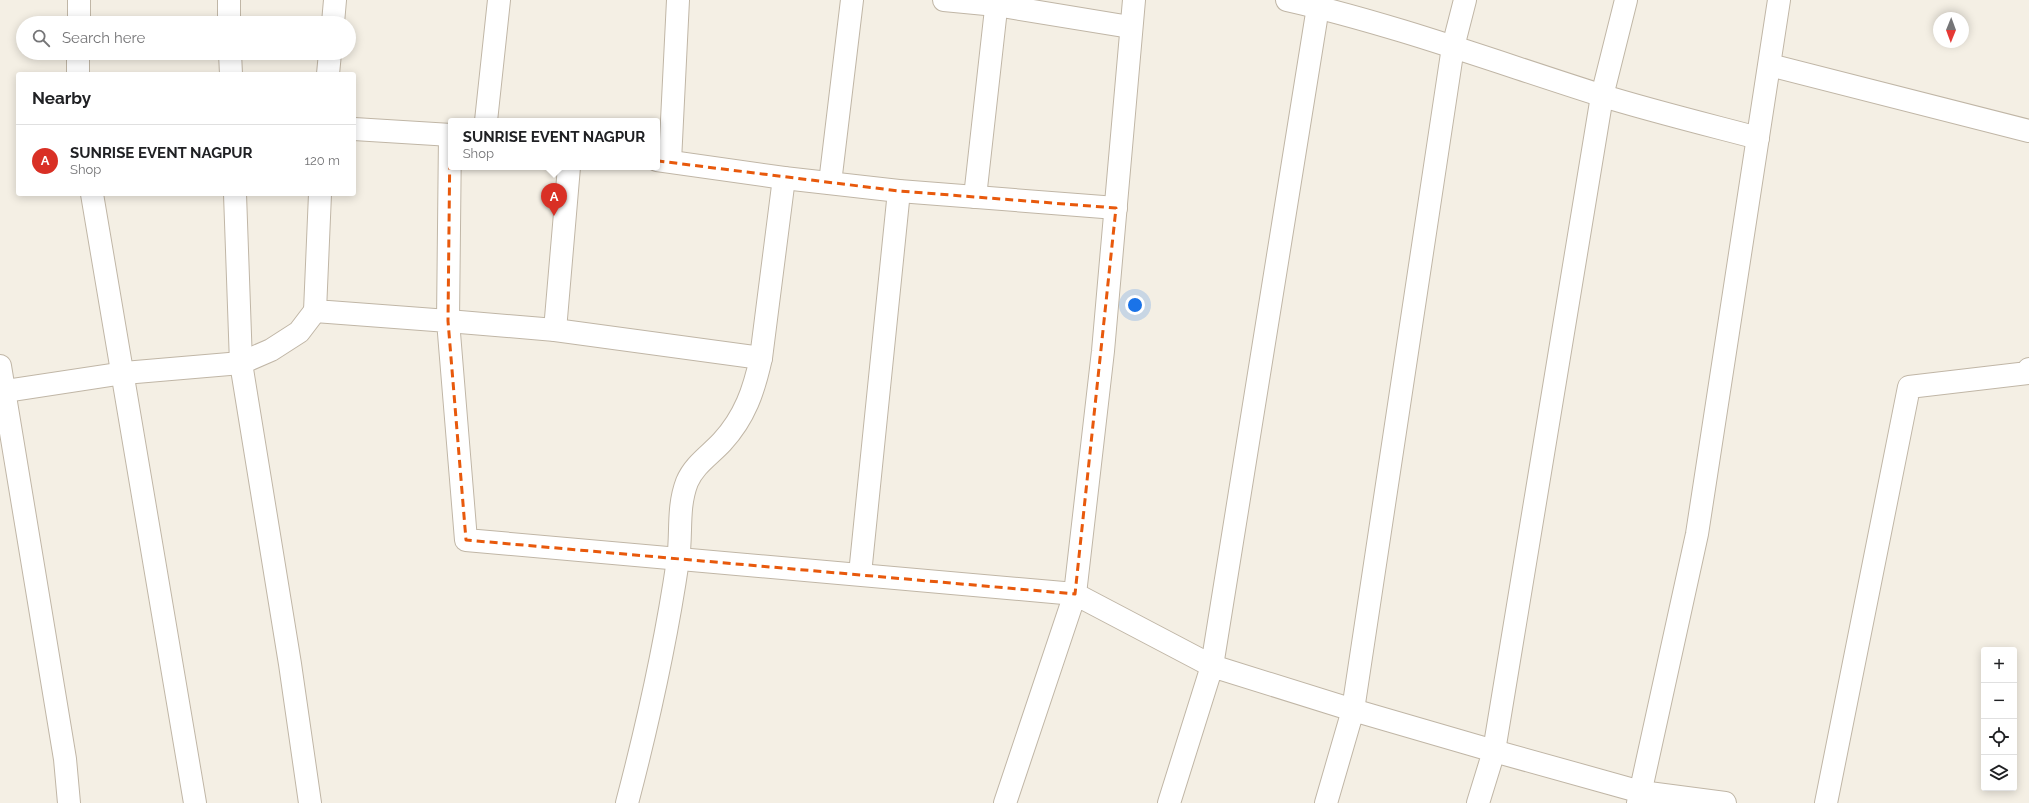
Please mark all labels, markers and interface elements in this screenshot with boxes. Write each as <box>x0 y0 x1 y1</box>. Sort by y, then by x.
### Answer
north arrow <box>1933 12 1969 48</box>
search box <box>16 16 356 60</box>
icon: search <box>30 27 52 49</box>
text: Search here <box>62 29 145 47</box>
text: Nearby <box>32 88 91 108</box>
popup <box>448 118 660 170</box>
text: SUNRISE EVENT NAGPUR <box>463 128 645 146</box>
text: SUNRISE EVENT NAGPUR <box>70 144 253 162</box>
text: Shop <box>463 146 494 161</box>
text: A <box>41 153 49 168</box>
text: 120 m <box>304 153 340 168</box>
text: Shop <box>70 162 101 177</box>
pin: A <box>541 183 567 216</box>
your location <box>1125 295 1145 315</box>
map controls <box>1981 647 2017 791</box>
button: + <box>1981 647 2017 683</box>
button: − <box>1981 683 2017 719</box>
button: locate <box>1981 719 2017 755</box>
button: layers <box>1981 755 2017 791</box>

